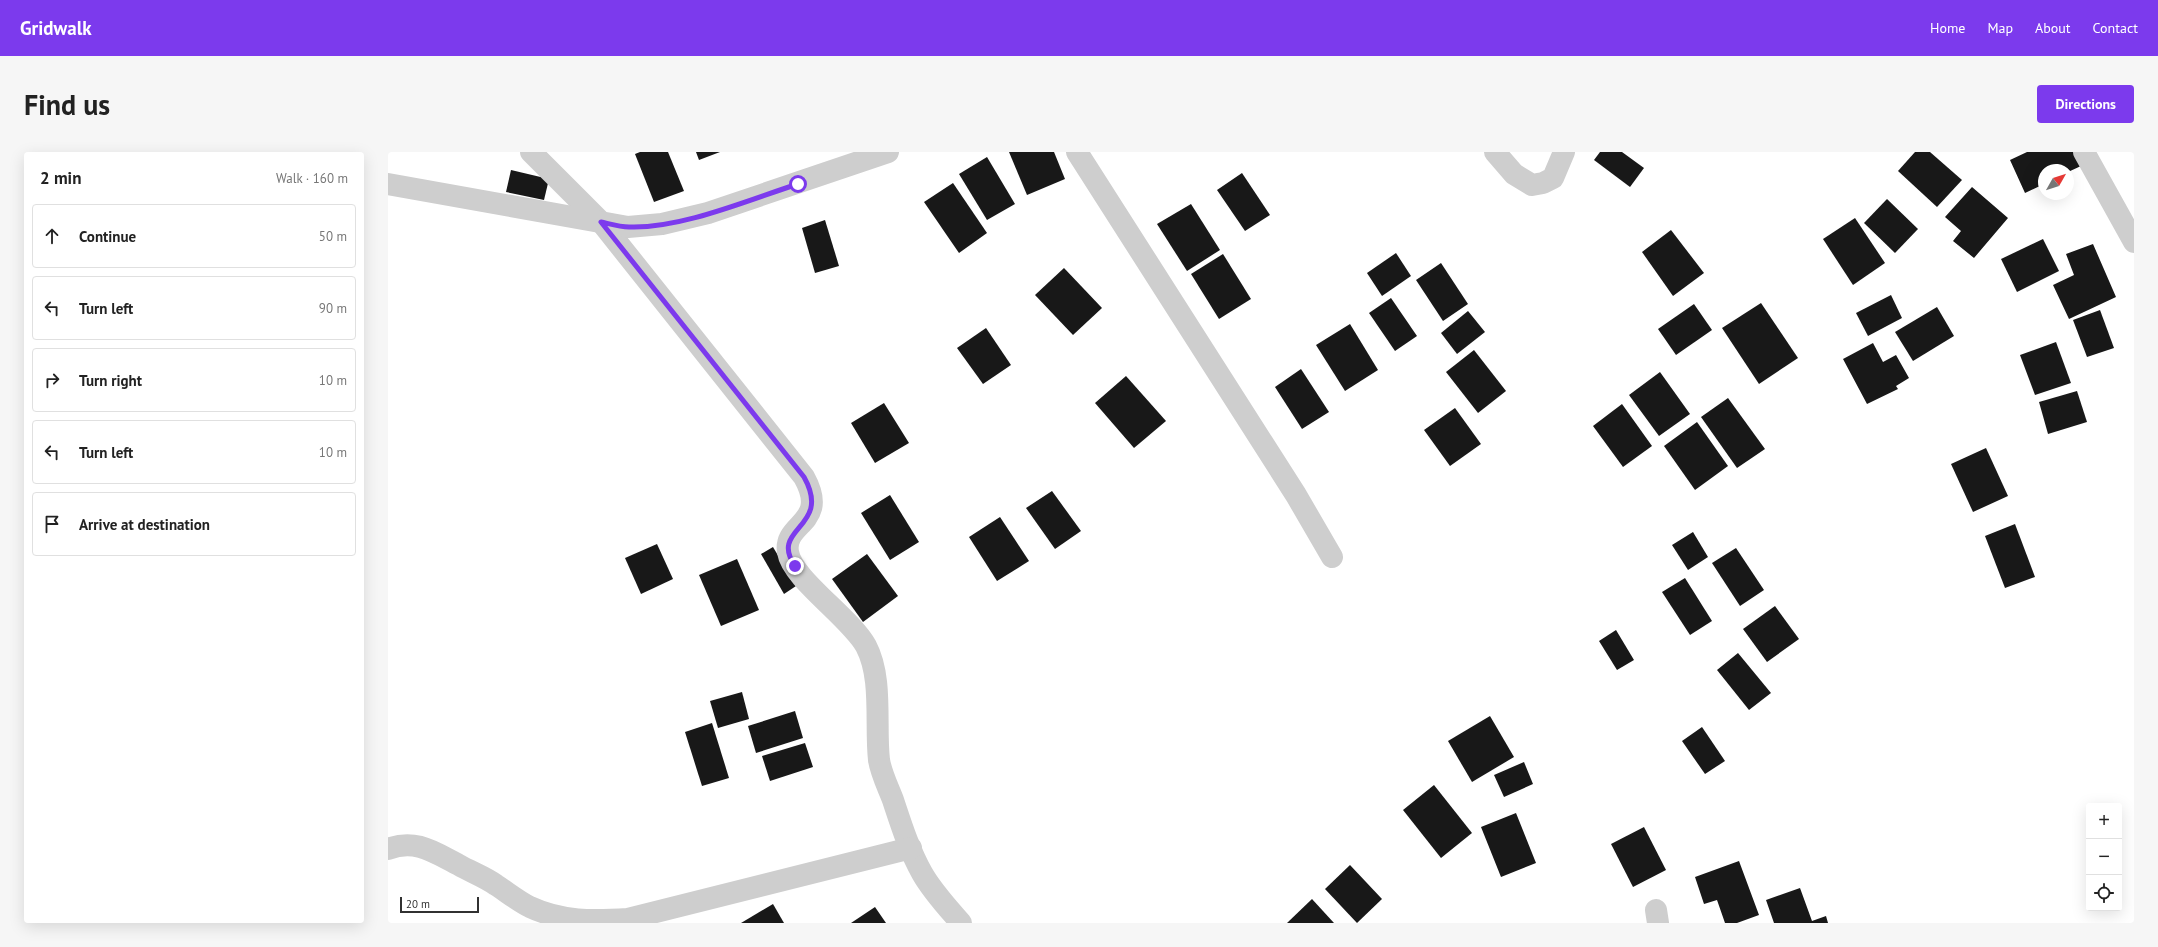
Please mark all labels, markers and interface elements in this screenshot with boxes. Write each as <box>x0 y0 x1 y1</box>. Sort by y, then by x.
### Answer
text: Gridwalk <box>20 16 92 40</box>
text: Home <box>1930 19 1965 37</box>
text: Map <box>1987 19 2013 37</box>
text: About <box>2035 19 2071 37</box>
text: Contact <box>2093 19 2138 37</box>
button: Directions <box>2037 85 2134 123</box>
text: Find us <box>24 86 110 123</box>
north arrow <box>2038 164 2074 200</box>
text: 2 min <box>40 167 81 189</box>
text: Walk · 160 m <box>276 170 348 187</box>
route start <box>789 175 807 193</box>
icon: ahead <box>41 225 63 247</box>
text: Continue <box>79 227 136 246</box>
text: 50 m <box>319 228 347 245</box>
icon: left <box>41 297 63 319</box>
text: Turn left <box>79 299 133 318</box>
text: 90 m <box>319 300 347 317</box>
icon: right <box>41 369 63 391</box>
text: Turn right <box>79 371 142 390</box>
text: 10 m <box>319 372 347 389</box>
icon: left <box>41 441 63 463</box>
text: Turn left <box>79 443 133 462</box>
text: 10 m <box>319 444 347 461</box>
icon: arrive <box>41 513 63 535</box>
text: Arrive at destination <box>79 515 210 534</box>
route end <box>786 557 804 575</box>
map controls <box>2086 803 2122 911</box>
button: + <box>2086 803 2122 839</box>
button: − <box>2086 839 2122 875</box>
button: locate <box>2086 875 2122 911</box>
scale bar <box>400 895 479 914</box>
text: 20 m <box>406 897 430 911</box>

